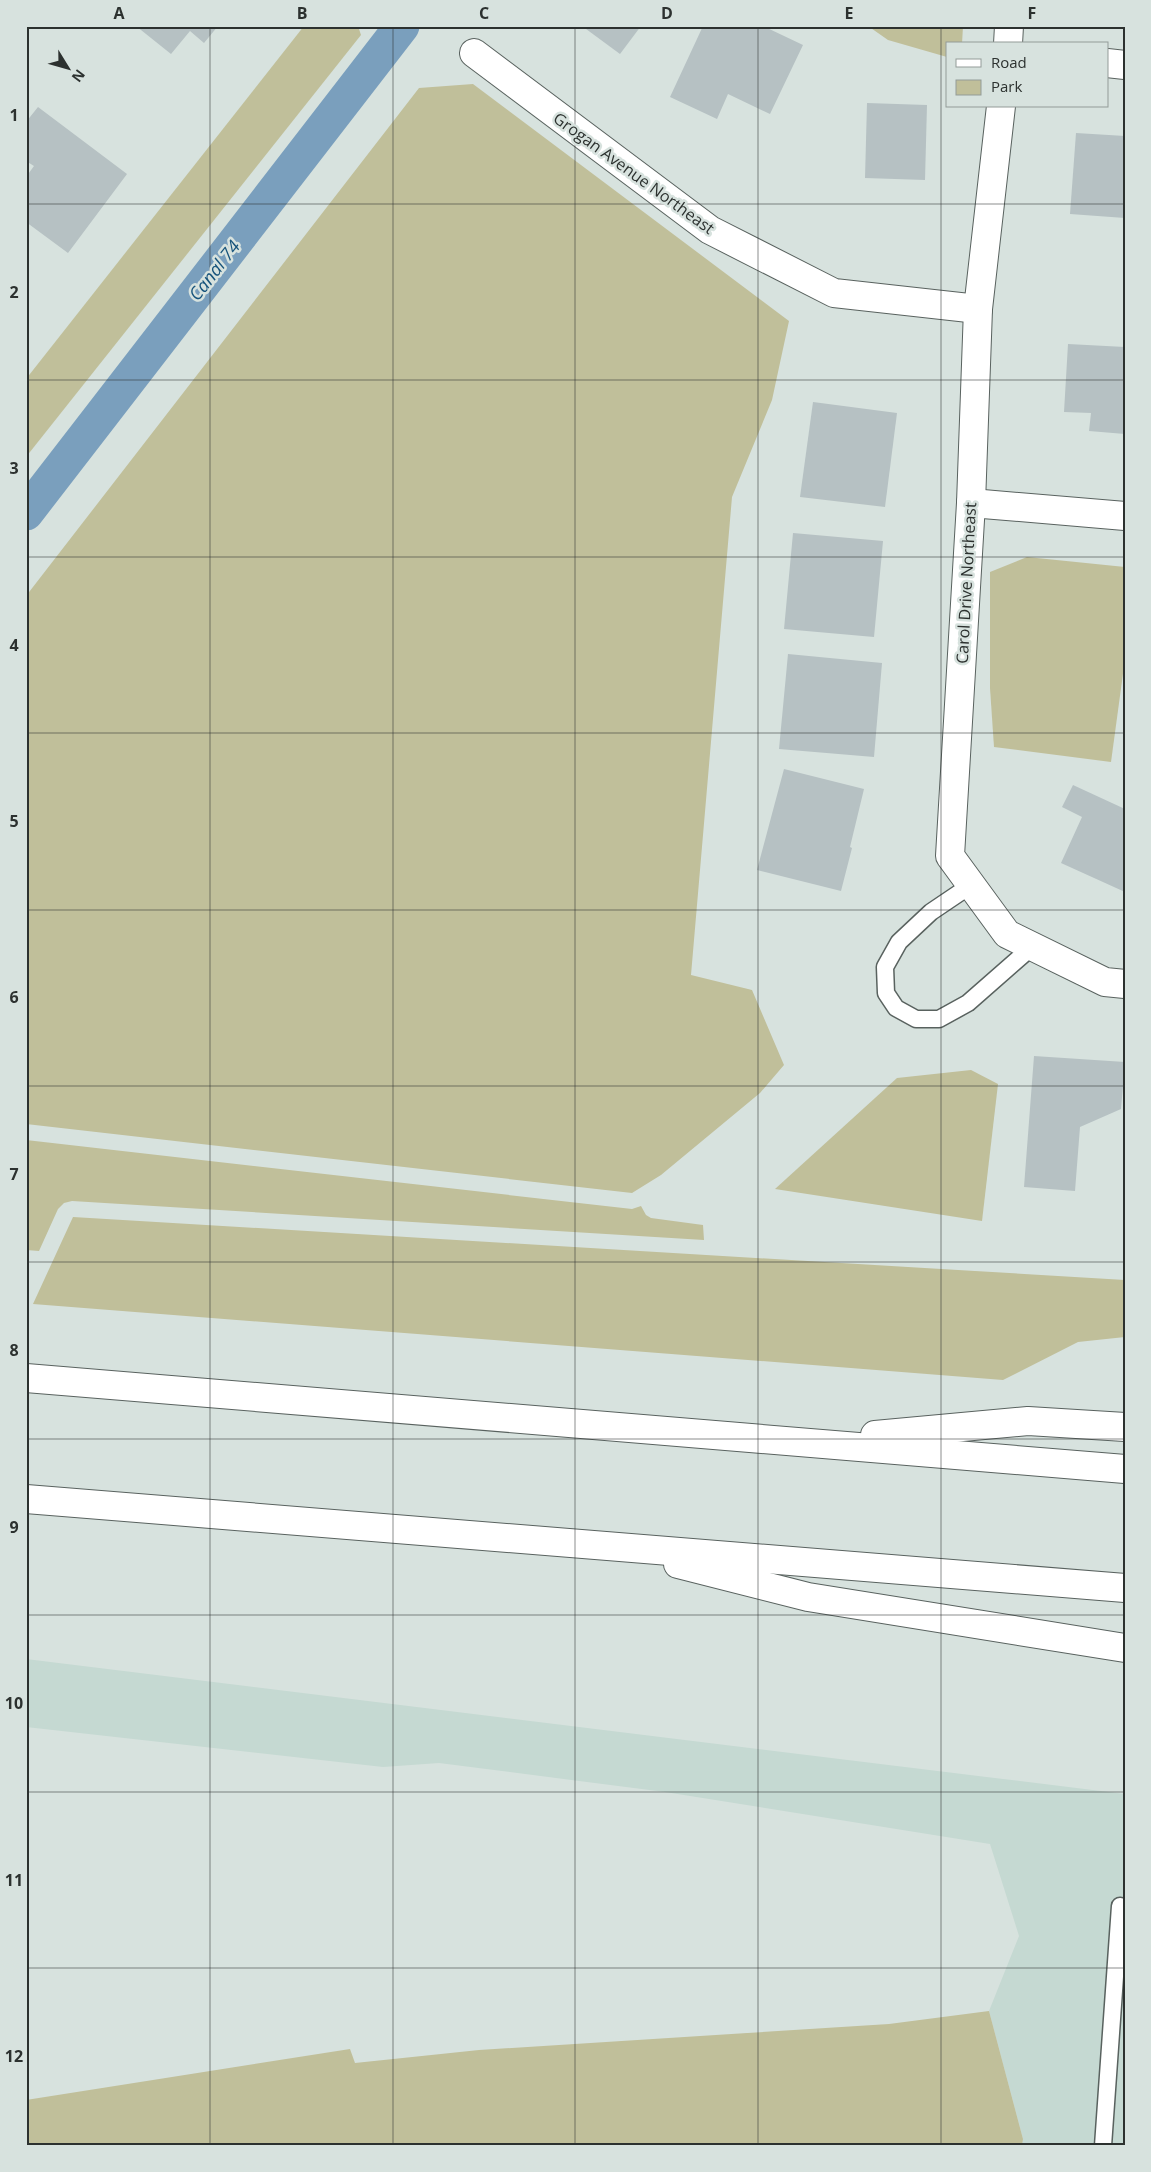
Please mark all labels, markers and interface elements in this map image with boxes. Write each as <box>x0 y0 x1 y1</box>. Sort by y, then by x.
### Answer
text: A <box>113 2 125 24</box>
text: B <box>297 2 307 24</box>
text: C <box>479 2 489 24</box>
text: D <box>661 2 673 24</box>
text: E <box>845 2 854 24</box>
text: F <box>1028 2 1036 24</box>
north arrow <box>42 42 92 92</box>
legend <box>946 42 1108 108</box>
text: Road <box>991 52 1027 72</box>
text: N <box>68 66 90 86</box>
text: Park <box>991 76 1022 96</box>
text: 1 <box>9 104 19 126</box>
street label: Grogan Avenue Northeast <box>549 107 719 239</box>
water label: Canal 74 <box>183 235 245 305</box>
text: 2 <box>9 281 19 303</box>
text: 3 <box>9 457 19 479</box>
street label: Carol Drive Northeast <box>951 501 981 664</box>
text: 4 <box>9 634 19 656</box>
text: 5 <box>9 810 19 832</box>
text: 6 <box>9 986 19 1008</box>
text: 7 <box>9 1163 19 1185</box>
text: 8 <box>9 1339 19 1361</box>
text: 9 <box>9 1516 19 1538</box>
text: 10 <box>5 1692 23 1714</box>
text: 11 <box>5 1869 23 1891</box>
text: 12 <box>5 2045 23 2067</box>

